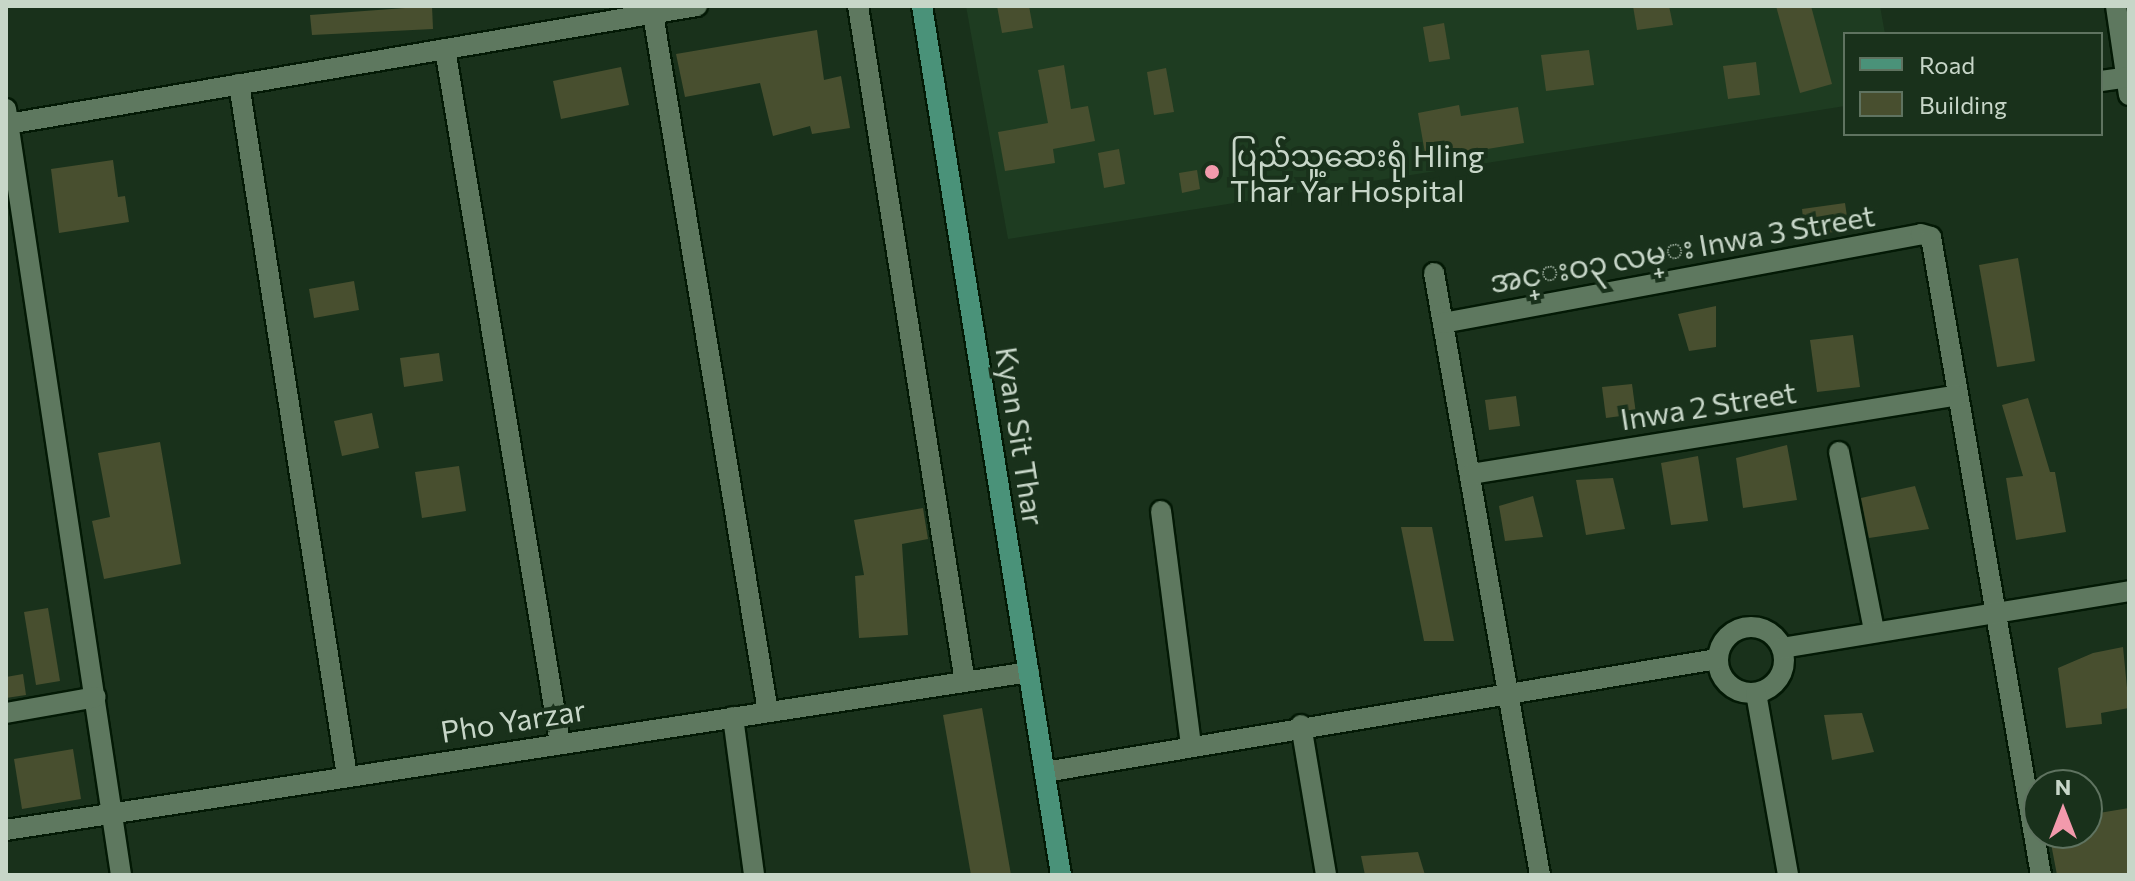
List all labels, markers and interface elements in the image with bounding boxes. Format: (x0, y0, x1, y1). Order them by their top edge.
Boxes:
legend (1843, 32, 2103, 136)
text: Road (1919, 50, 1975, 79)
text: Building (1919, 90, 2007, 119)
place label: ပြည်သူ့ဆေးရုံ Hling Thar Yar Hospital (1230, 137, 1484, 208)
marker: ပြည်သူ့ဆေးရုံ Hling Thar Yar Hospital (1201, 161, 1223, 183)
street label: အင္းဝ၃ လမ္း Inwa 3 Street (1487, 196, 1877, 300)
street label: Kyan Sit Thar (989, 344, 1053, 528)
street label: Inwa 2 Street (1617, 373, 1799, 437)
street label: Pho Yarzar (438, 691, 588, 749)
north arrow (2023, 769, 2103, 849)
text: N (2055, 773, 2071, 800)

